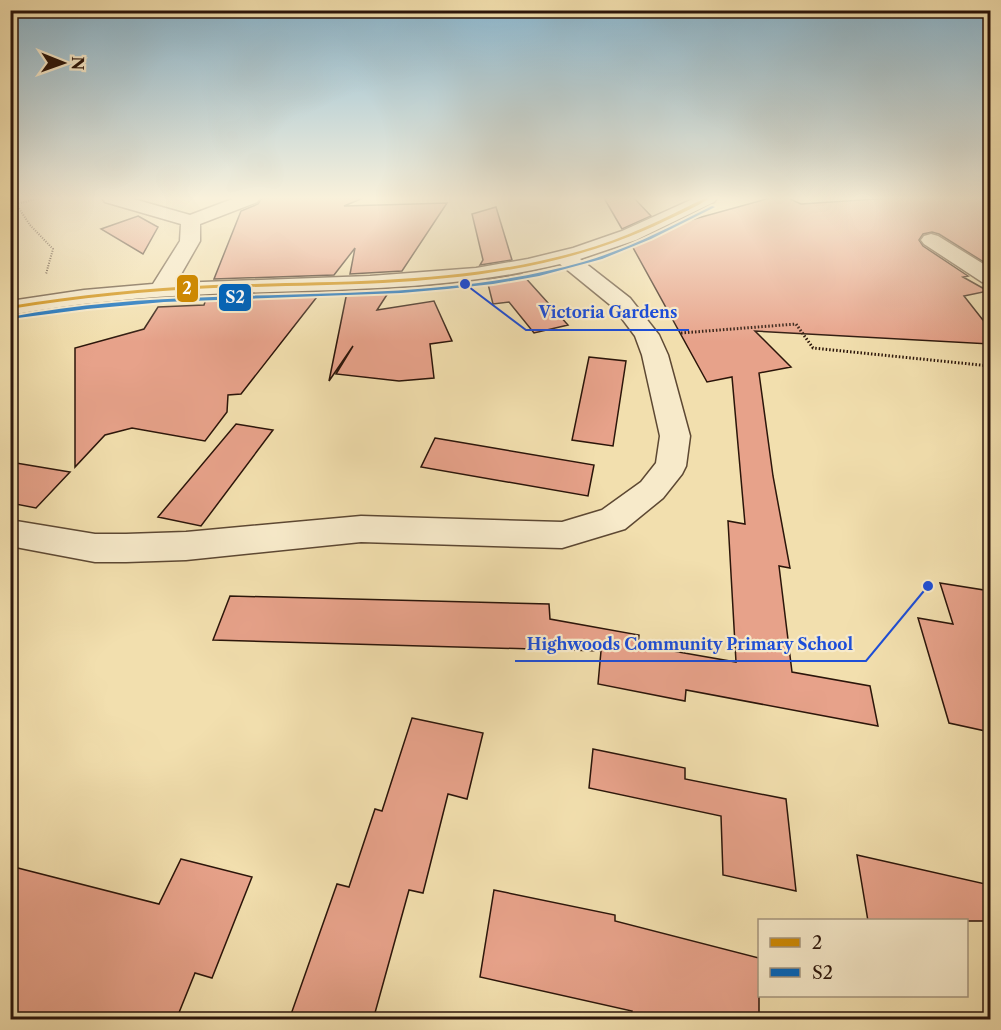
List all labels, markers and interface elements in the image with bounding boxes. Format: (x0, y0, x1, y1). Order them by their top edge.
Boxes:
north arrow (33, 33, 93, 93)
text: N (68, 56, 88, 70)
line badge: 2 (176, 274, 199, 303)
text: 2 (182, 278, 192, 298)
line badge: S2 (218, 283, 252, 312)
text: S2 (225, 287, 245, 307)
callout: Victoria Gardens (526, 296, 689, 330)
text: Victoria Gardens (537, 302, 678, 322)
callout: Highwoods Community Primary School (515, 627, 866, 661)
text: Highwoods Community Primary School (527, 634, 854, 654)
legend (758, 919, 968, 997)
text: 2 (812, 932, 822, 954)
text: S2 (812, 962, 833, 984)

